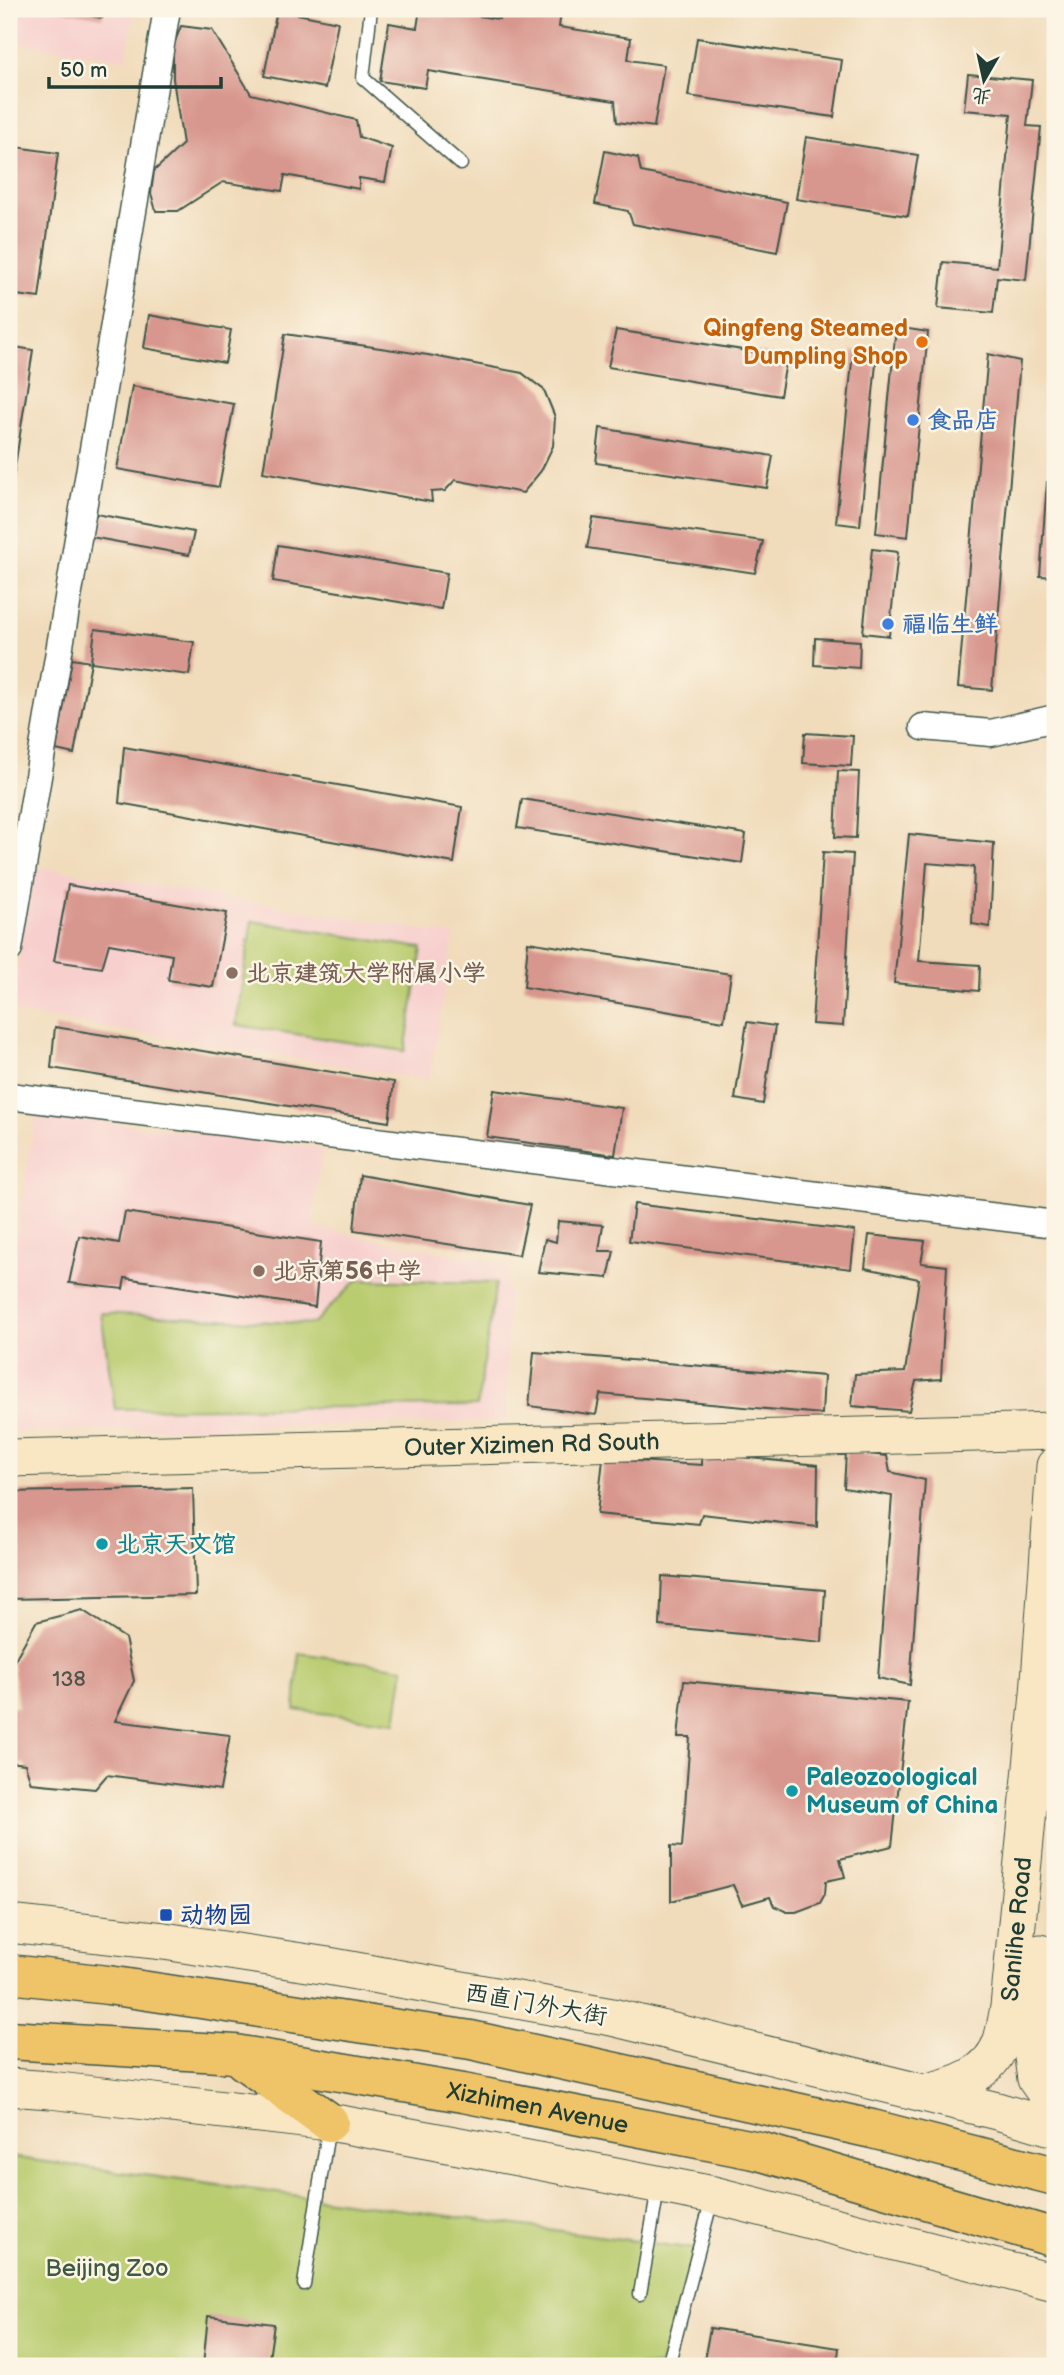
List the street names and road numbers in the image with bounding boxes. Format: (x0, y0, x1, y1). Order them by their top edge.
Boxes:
street label: Outer Xizimen Rd South (404, 1427, 660, 1463)
street label: Sanlihe Road (996, 1856, 1038, 2003)
street label: 西直门外大街 (462, 1978, 609, 2031)
street label: Xizhimen Avenue (444, 2076, 631, 2140)

